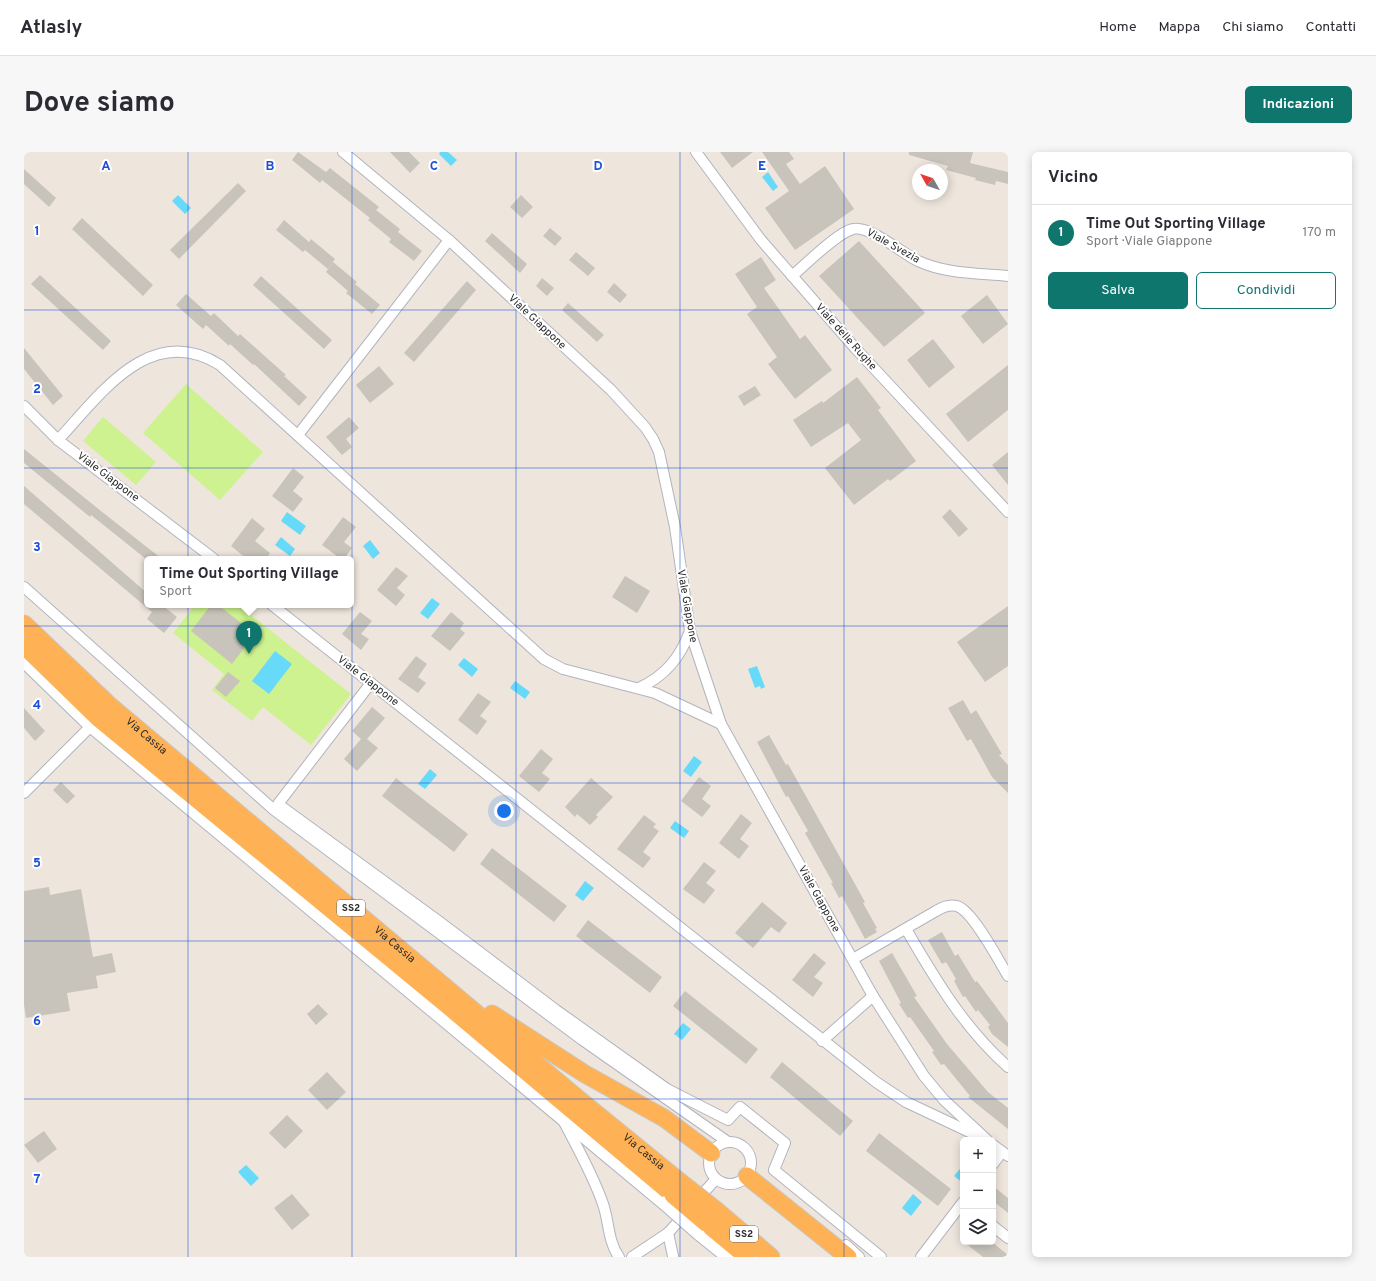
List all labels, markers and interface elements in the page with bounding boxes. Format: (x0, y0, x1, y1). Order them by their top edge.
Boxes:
text: Atlasly (20, 16, 82, 40)
text: Home (1099, 19, 1136, 36)
text: Mappa (1158, 19, 1200, 36)
text: Chi siamo (1222, 19, 1284, 36)
text: Contatti (1306, 19, 1356, 36)
text: Dove siamo (24, 86, 175, 122)
button: Indicazioni (1245, 86, 1352, 123)
text: A (101, 159, 111, 175)
text: B (266, 159, 275, 175)
text: C (430, 159, 438, 175)
text: D (593, 159, 603, 175)
text: E (758, 159, 766, 175)
north arrow (912, 164, 948, 200)
text: Vicino (1048, 167, 1098, 189)
text: Time Out Sporting Village (1086, 215, 1266, 234)
text: 1 (34, 224, 40, 240)
text: 1 (1058, 225, 1064, 241)
text: 170 m (1302, 225, 1336, 241)
street label: Viale Svezia (864, 226, 922, 267)
text: Sport · Viale Giappone (1086, 234, 1212, 250)
button: Salva (1048, 272, 1188, 309)
button: Condividi (1196, 272, 1336, 309)
street label: Viale Giappone (505, 292, 569, 353)
street label: Viale delle Rughe (812, 301, 880, 373)
text: 2 (33, 382, 41, 398)
street label: Viale Giappone (74, 449, 142, 505)
text: 3 (33, 540, 41, 556)
popup (144, 556, 354, 608)
text: Time Out Sporting Village (159, 565, 339, 584)
street label: Viale Giappone (674, 568, 700, 644)
text: Sport (159, 584, 192, 600)
pin: 1 (236, 621, 262, 654)
street label: Viale Giappone (334, 653, 402, 709)
text: 4 (33, 698, 41, 714)
street label: Via Cassia (122, 715, 170, 758)
your location (494, 801, 514, 821)
text: 5 (33, 856, 41, 872)
street label: Viale Giappone (795, 863, 843, 935)
road number: SS2 (337, 900, 365, 916)
street label: Via Cassia (371, 923, 418, 966)
text: 6 (33, 1014, 41, 1030)
street label: Via Cassia (619, 1131, 667, 1173)
map controls (960, 1137, 996, 1245)
button: + (960, 1137, 996, 1173)
text: 7 (34, 1172, 41, 1188)
button: − (960, 1173, 996, 1209)
button: layers (960, 1209, 996, 1245)
road number: SS2 (730, 1226, 758, 1242)

